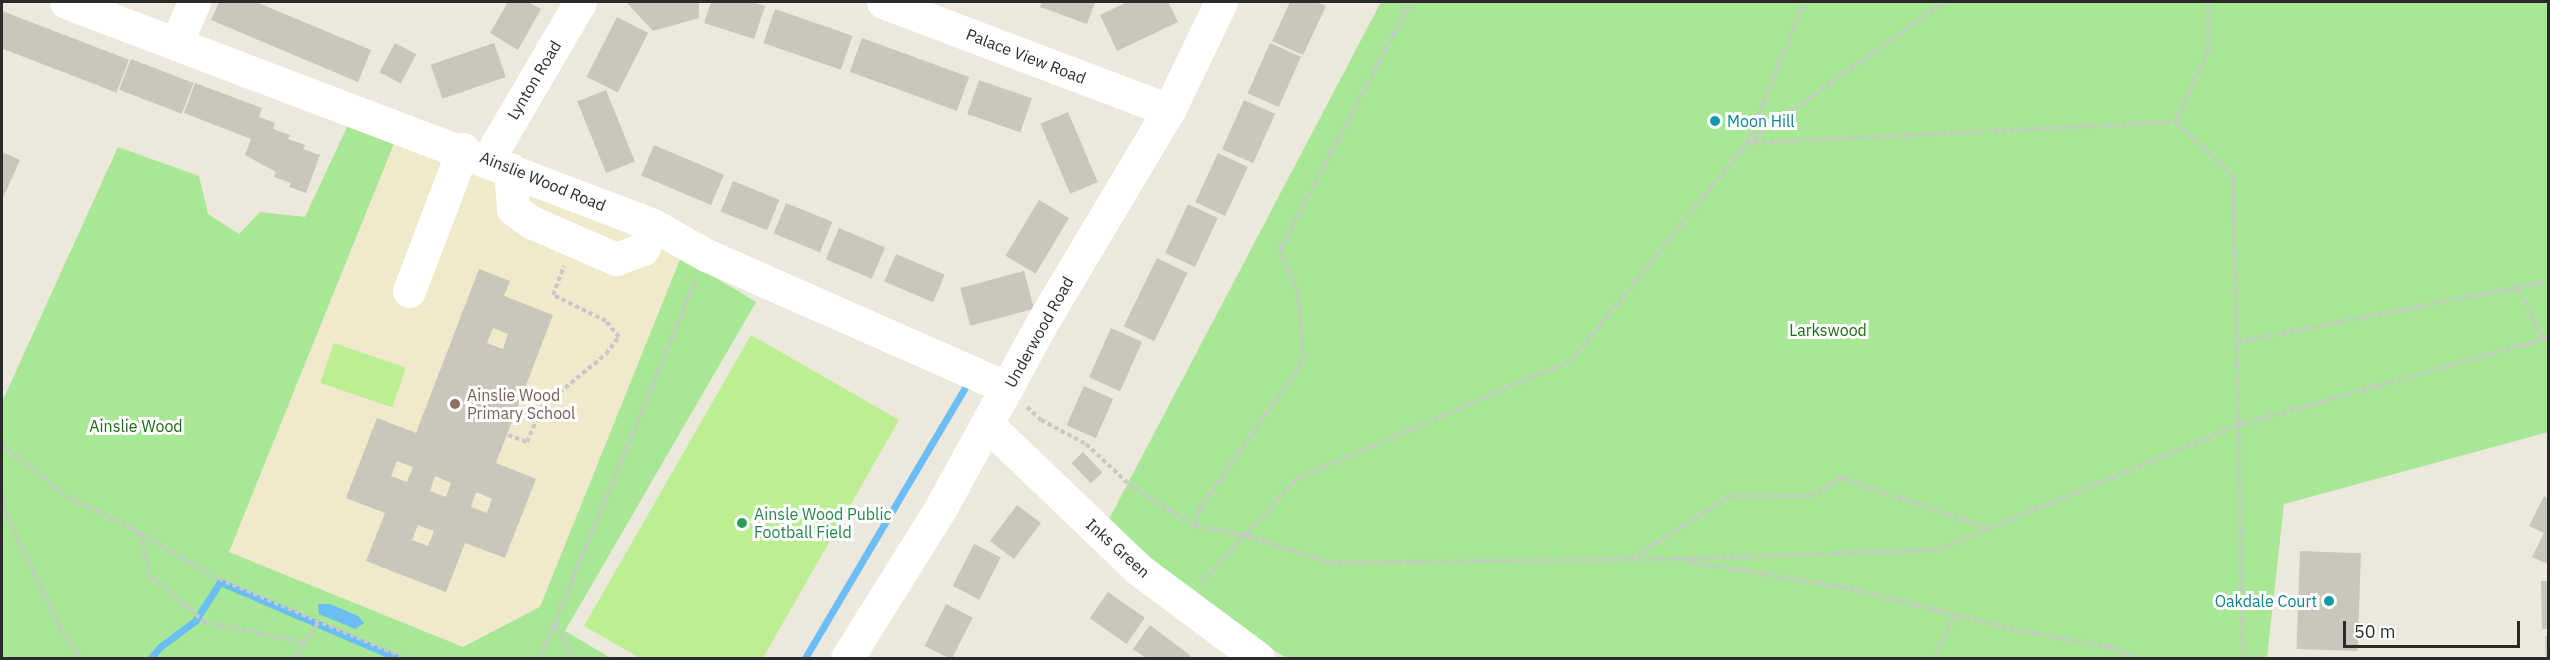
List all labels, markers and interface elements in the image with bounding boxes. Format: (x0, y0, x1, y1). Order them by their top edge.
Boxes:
street label: Palace View Road (963, 24, 1089, 88)
street label: Lynton Road (503, 37, 565, 123)
place label: Moon Hill (1727, 111, 1795, 131)
marker: Moon Hill (1708, 114, 1722, 128)
street label: Ainslie Wood Road (477, 147, 609, 215)
street label: Underwood Road (1001, 273, 1077, 391)
park label: Larkswood (1789, 320, 1867, 340)
place label: Ainslie Wood Primary School (467, 385, 575, 423)
marker: Ainslie Wood Primary School (448, 397, 462, 411)
park label: Ainslie Wood (89, 416, 183, 436)
place label: Ainsle Wood Public Football Field (754, 504, 892, 542)
street label: Inks Green (1082, 514, 1154, 582)
marker: Ainsle Wood Public Football Field (735, 516, 749, 530)
place label: Oakdale Court (2215, 591, 2317, 611)
marker: Oakdale Court (2322, 594, 2336, 608)
scale bar (2346, 609, 2523, 647)
text: 50 m (2354, 620, 2396, 643)

